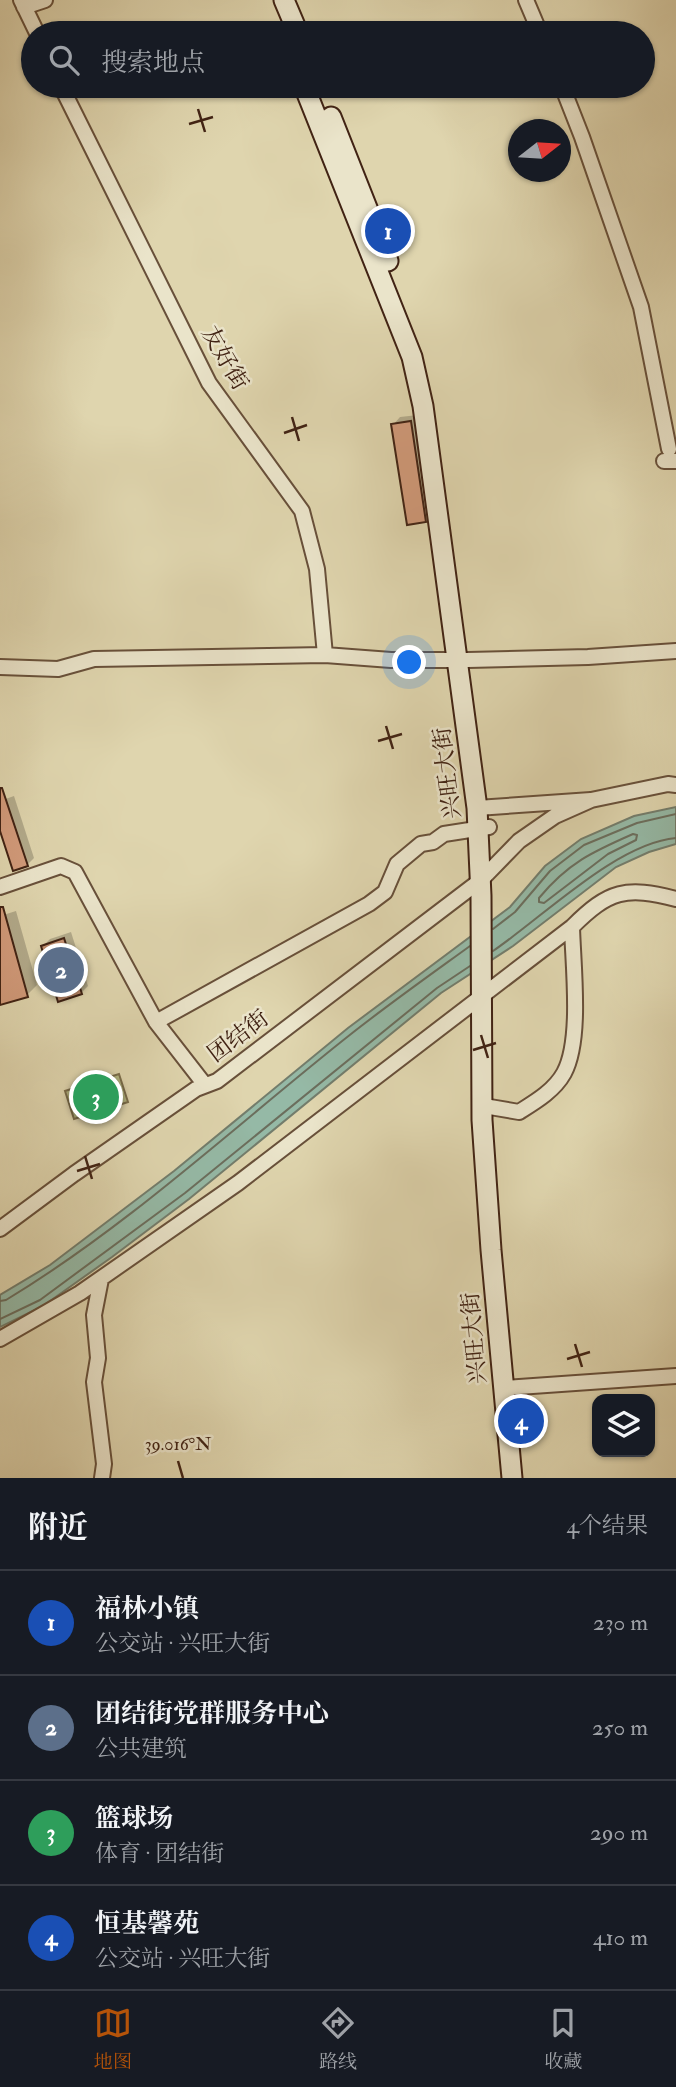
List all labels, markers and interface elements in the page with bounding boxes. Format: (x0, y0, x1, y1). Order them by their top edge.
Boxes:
search box (21, 21, 655, 98)
icon: search (45, 41, 83, 79)
text: 搜索地点 (101, 47, 205, 79)
north arrow (508, 119, 571, 182)
pin: 1 (365, 205, 411, 257)
street label: 友好街 (195, 321, 255, 395)
your location (392, 645, 426, 679)
street label: 兴旺大街 (427, 726, 467, 820)
pin: 2 (38, 944, 84, 996)
street label: 团结街 (202, 1004, 274, 1068)
pin: 3 (73, 1071, 119, 1123)
street label: 兴旺大街 (456, 1291, 492, 1385)
map controls (592, 1394, 655, 1457)
button: layers (592, 1394, 655, 1457)
pin: 4 (498, 1395, 544, 1447)
text: 39.016°N (145, 1433, 211, 1456)
text: 附近 (28, 1509, 88, 1546)
text: 4个结果 (567, 1511, 648, 1540)
text: 福林小镇 (95, 1593, 199, 1625)
text: 1 (47, 1608, 55, 1637)
text: 230 m (593, 1608, 648, 1637)
text: 公交站 · 兴旺大街 (95, 1629, 270, 1658)
text: 团结街党群服务中心 (95, 1698, 329, 1730)
text: 2 (45, 1713, 57, 1742)
text: 250 m (592, 1713, 648, 1742)
text: 公共建筑 (95, 1734, 187, 1763)
text: 篮球场 (95, 1803, 173, 1835)
text: 3 (47, 1818, 55, 1847)
text: 290 m (590, 1818, 648, 1847)
text: 体育 · 团结街 (95, 1839, 224, 1868)
text: 恒基馨苑 (95, 1908, 199, 1940)
text: 4 (45, 1923, 57, 1952)
text: 410 m (593, 1923, 648, 1952)
text: 公交站 · 兴旺大街 (95, 1944, 270, 1973)
tab: 地图 (94, 2004, 132, 2074)
tab: 路线 (319, 2004, 357, 2074)
tab: 收藏 (544, 2004, 582, 2074)

